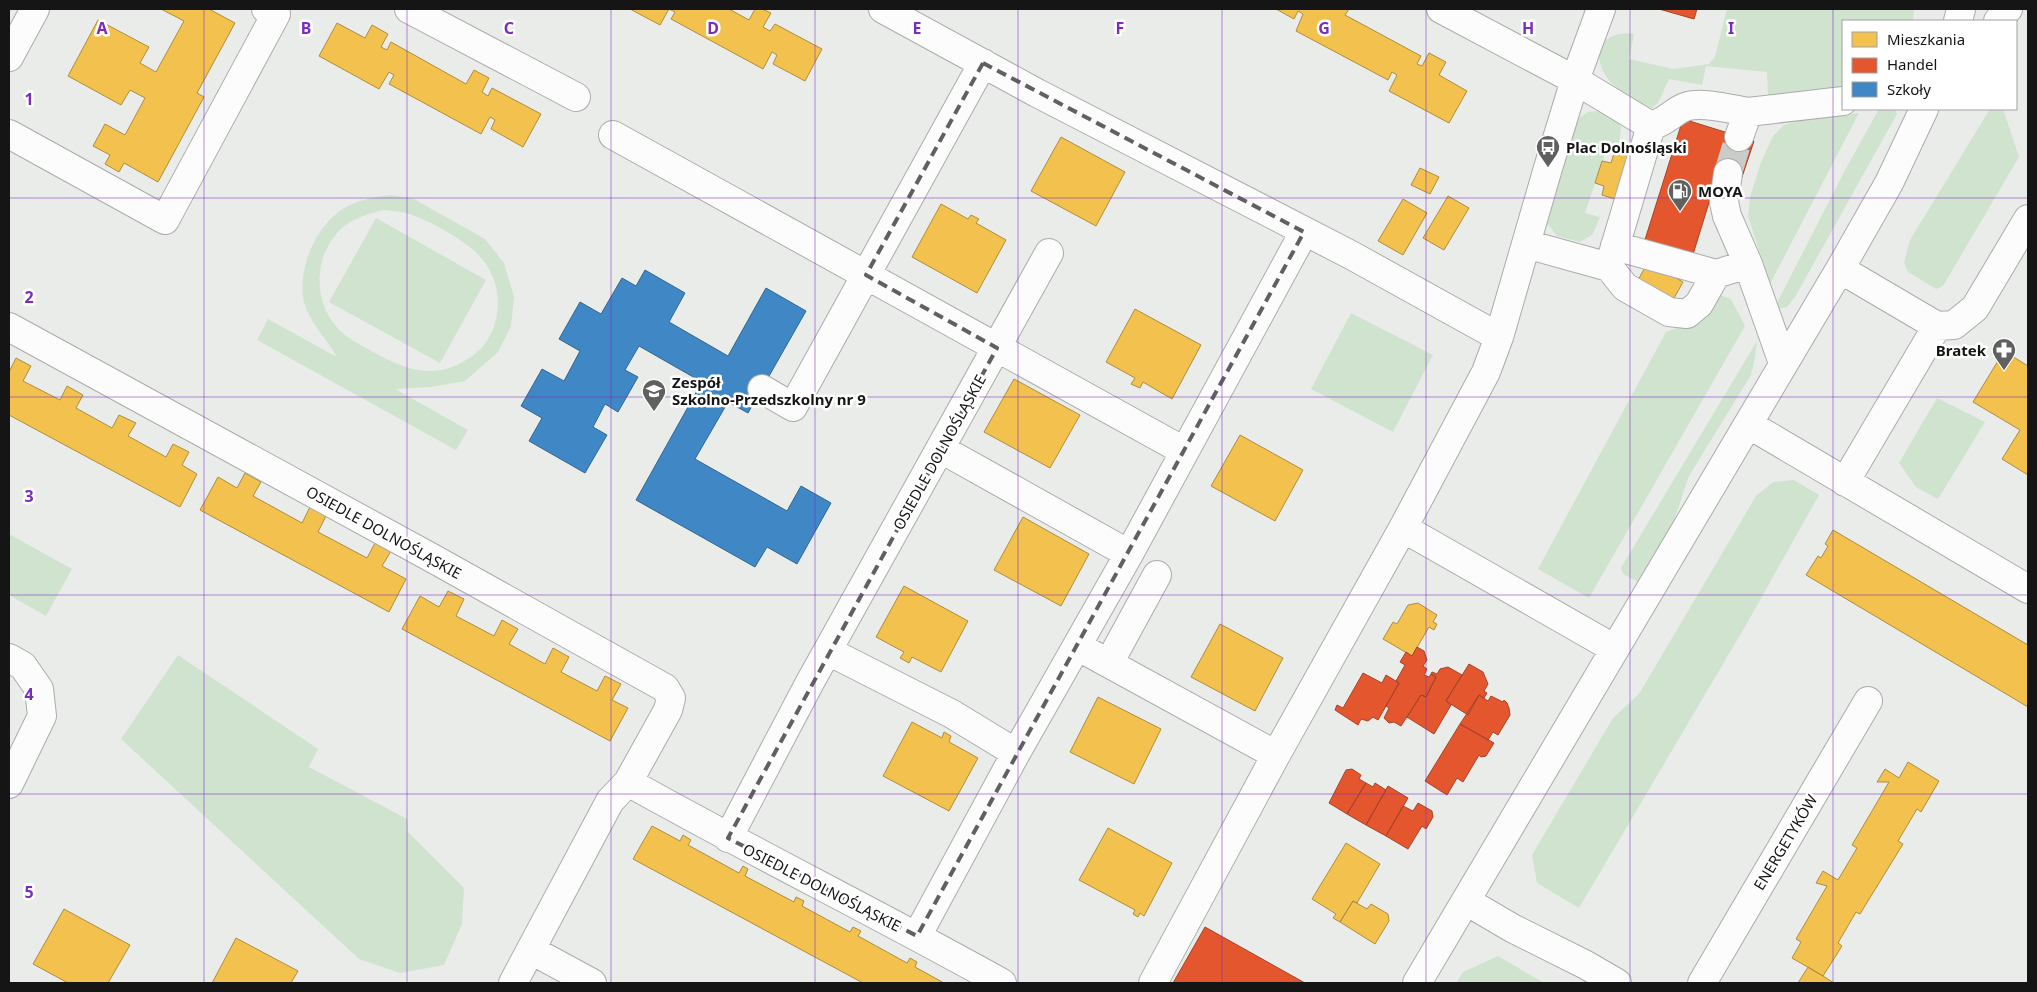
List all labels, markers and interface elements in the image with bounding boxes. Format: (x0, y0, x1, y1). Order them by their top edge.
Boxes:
text: A (96, 17, 108, 39)
text: B (301, 17, 311, 39)
text: C (504, 17, 514, 39)
text: D (707, 17, 719, 39)
text: E (913, 17, 922, 39)
text: F (1116, 17, 1124, 39)
text: G (1318, 17, 1330, 39)
text: H (1522, 17, 1534, 39)
text: I (1728, 17, 1734, 39)
legend (1842, 20, 2017, 110)
text: Mieszkania (1887, 29, 1965, 49)
text: Handel (1887, 54, 1937, 74)
text: Szkoły (1887, 79, 1931, 99)
text: 1 (24, 88, 34, 110)
bus stop icon: Plac Dolnośląski (1535, 134, 1561, 168)
place label: Plac Dolnośląski (1566, 137, 1687, 157)
fuel station icon: MOYA (1667, 178, 1693, 212)
place label: MOYA (1698, 181, 1743, 201)
text: 2 (24, 286, 34, 308)
pharmacy icon: Bratek (1991, 337, 2017, 371)
place label: Bratek (1936, 340, 1987, 360)
street label: OSIEDLE DOLNOŚLĄSKIE (888, 371, 990, 533)
place label: Zespół Szkolno-Przedszkolny nr 9 (672, 372, 866, 409)
school or university icon: Zespół Szkolno-Przedszkolny nr 9 (641, 378, 667, 412)
street label: OSIEDLE DOLNOŚLĄSKIE (303, 481, 465, 583)
text: 3 (24, 485, 34, 507)
text: 4 (24, 683, 34, 705)
street label: ENERGETYKÓW (1749, 791, 1821, 893)
street label: OSIEDLE DOLNOŚLĄSKIE (740, 838, 904, 936)
text: 5 (24, 881, 34, 903)

